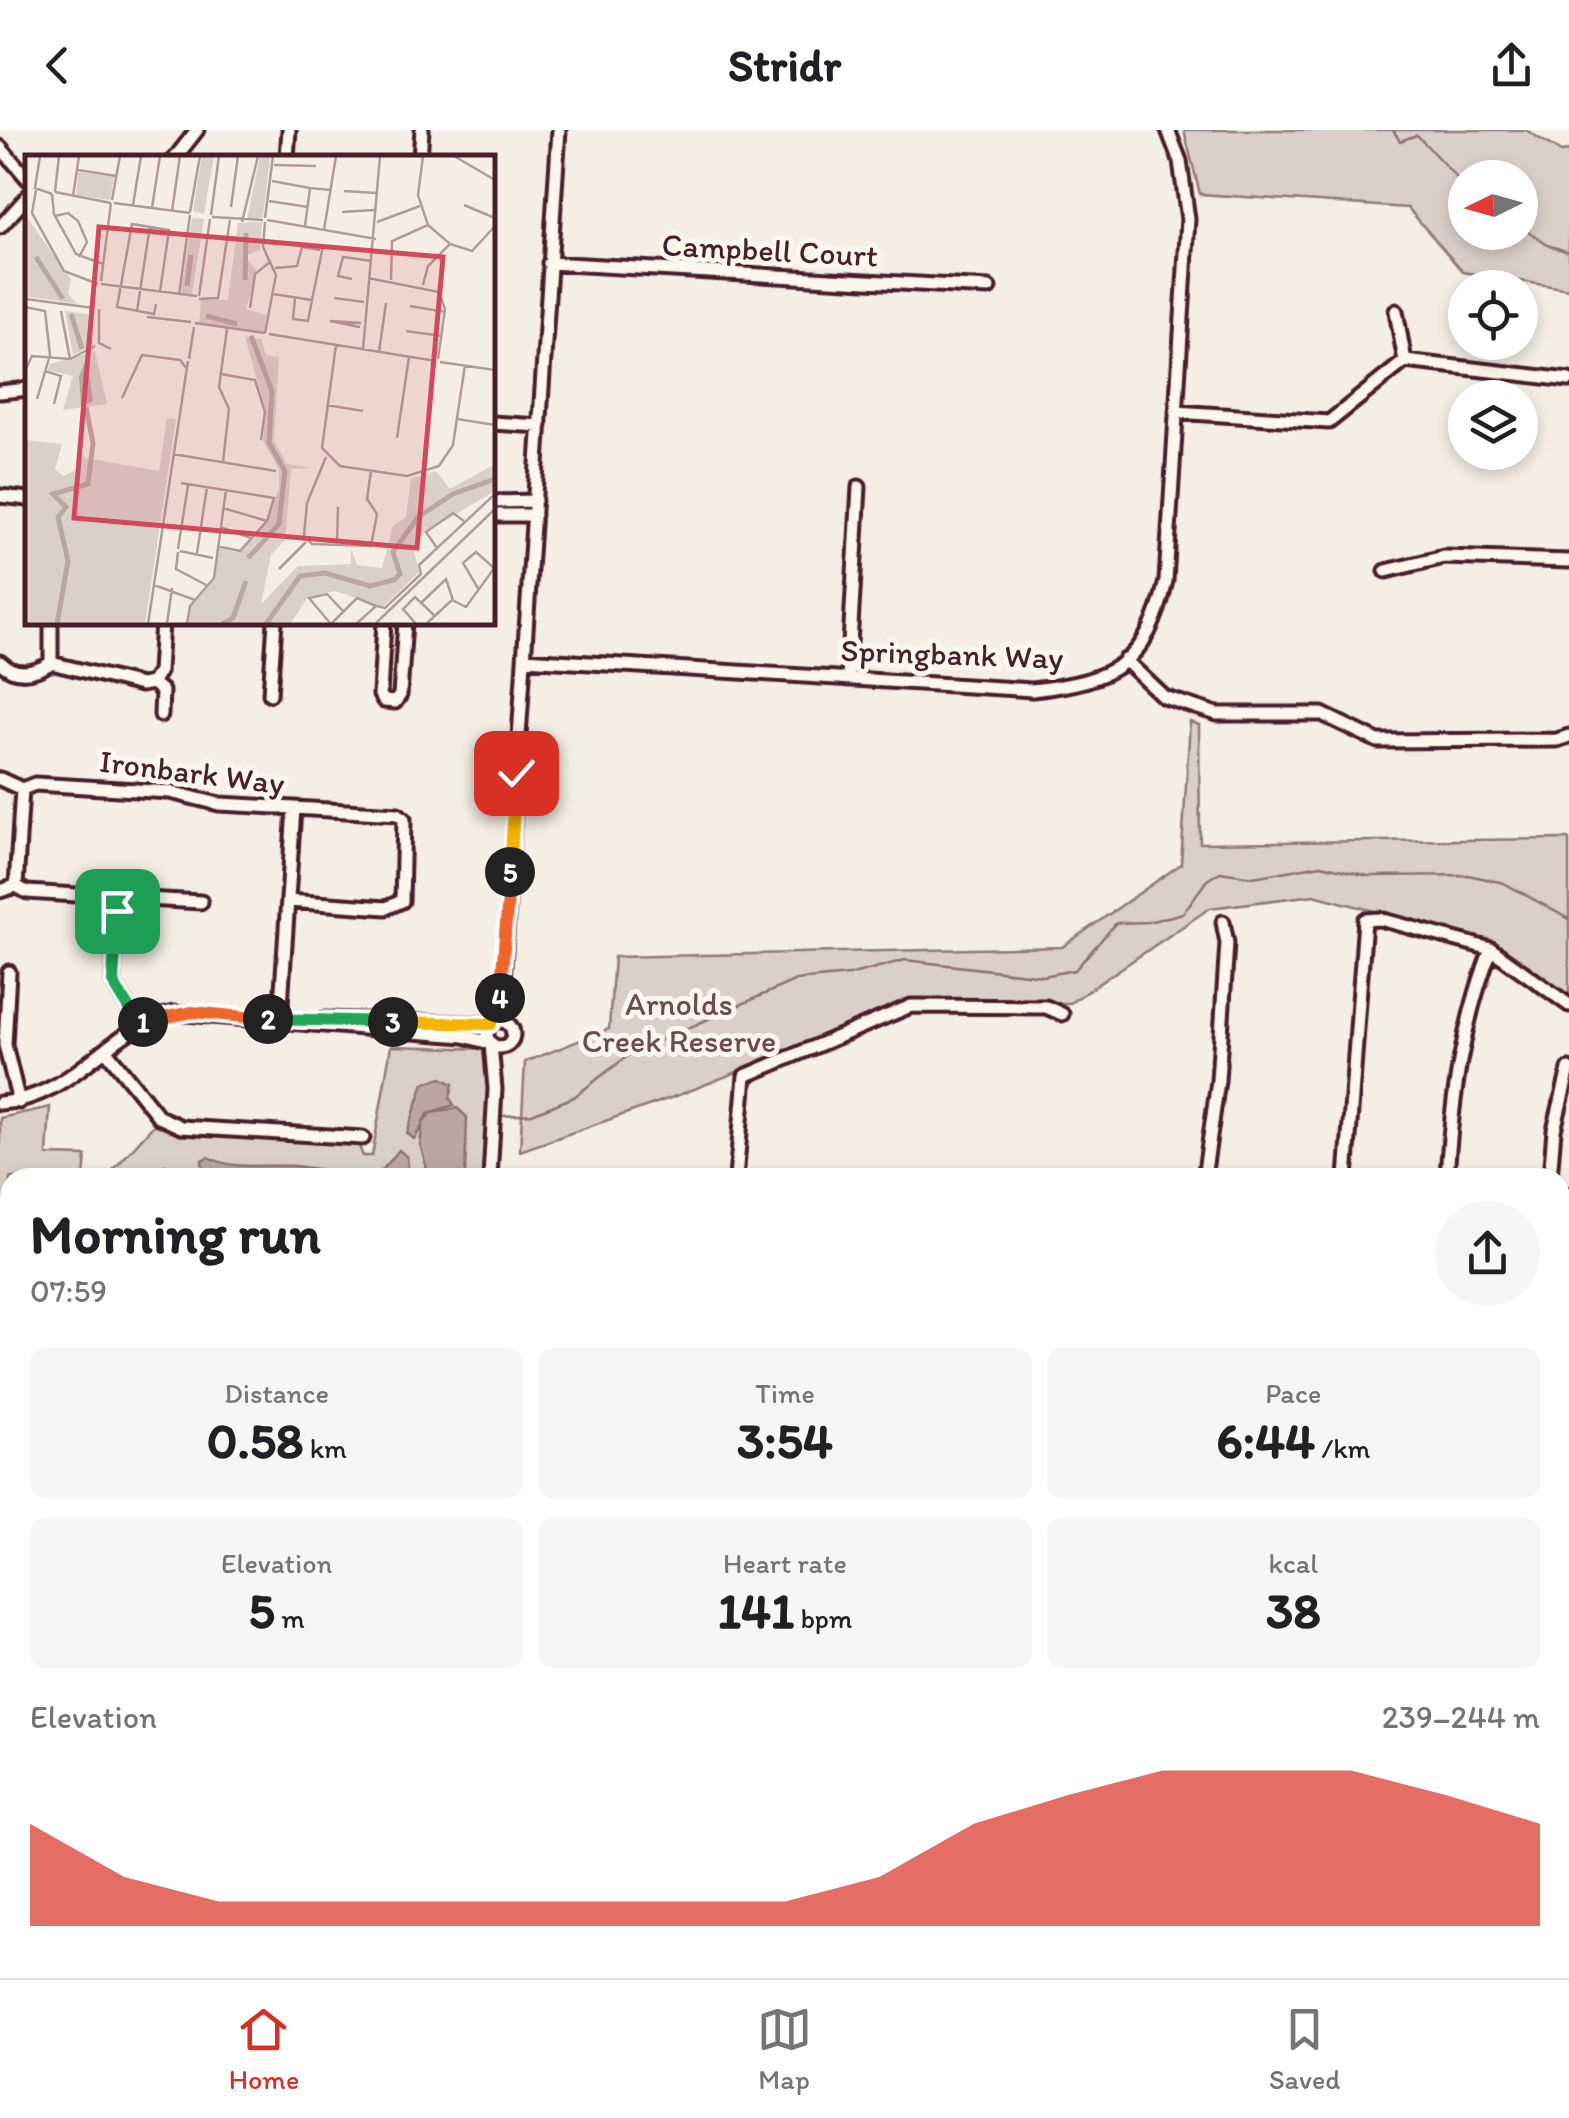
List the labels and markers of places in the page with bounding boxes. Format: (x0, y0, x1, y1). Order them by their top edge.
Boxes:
pin (474, 731, 559, 816)
pin: 5 (485, 847, 535, 897)
pin (75, 869, 160, 954)
pin: 4 (475, 973, 525, 1023)
pin: 2 (243, 994, 293, 1044)
pin: 1 (118, 997, 168, 1047)
pin: 3 (368, 997, 418, 1047)

